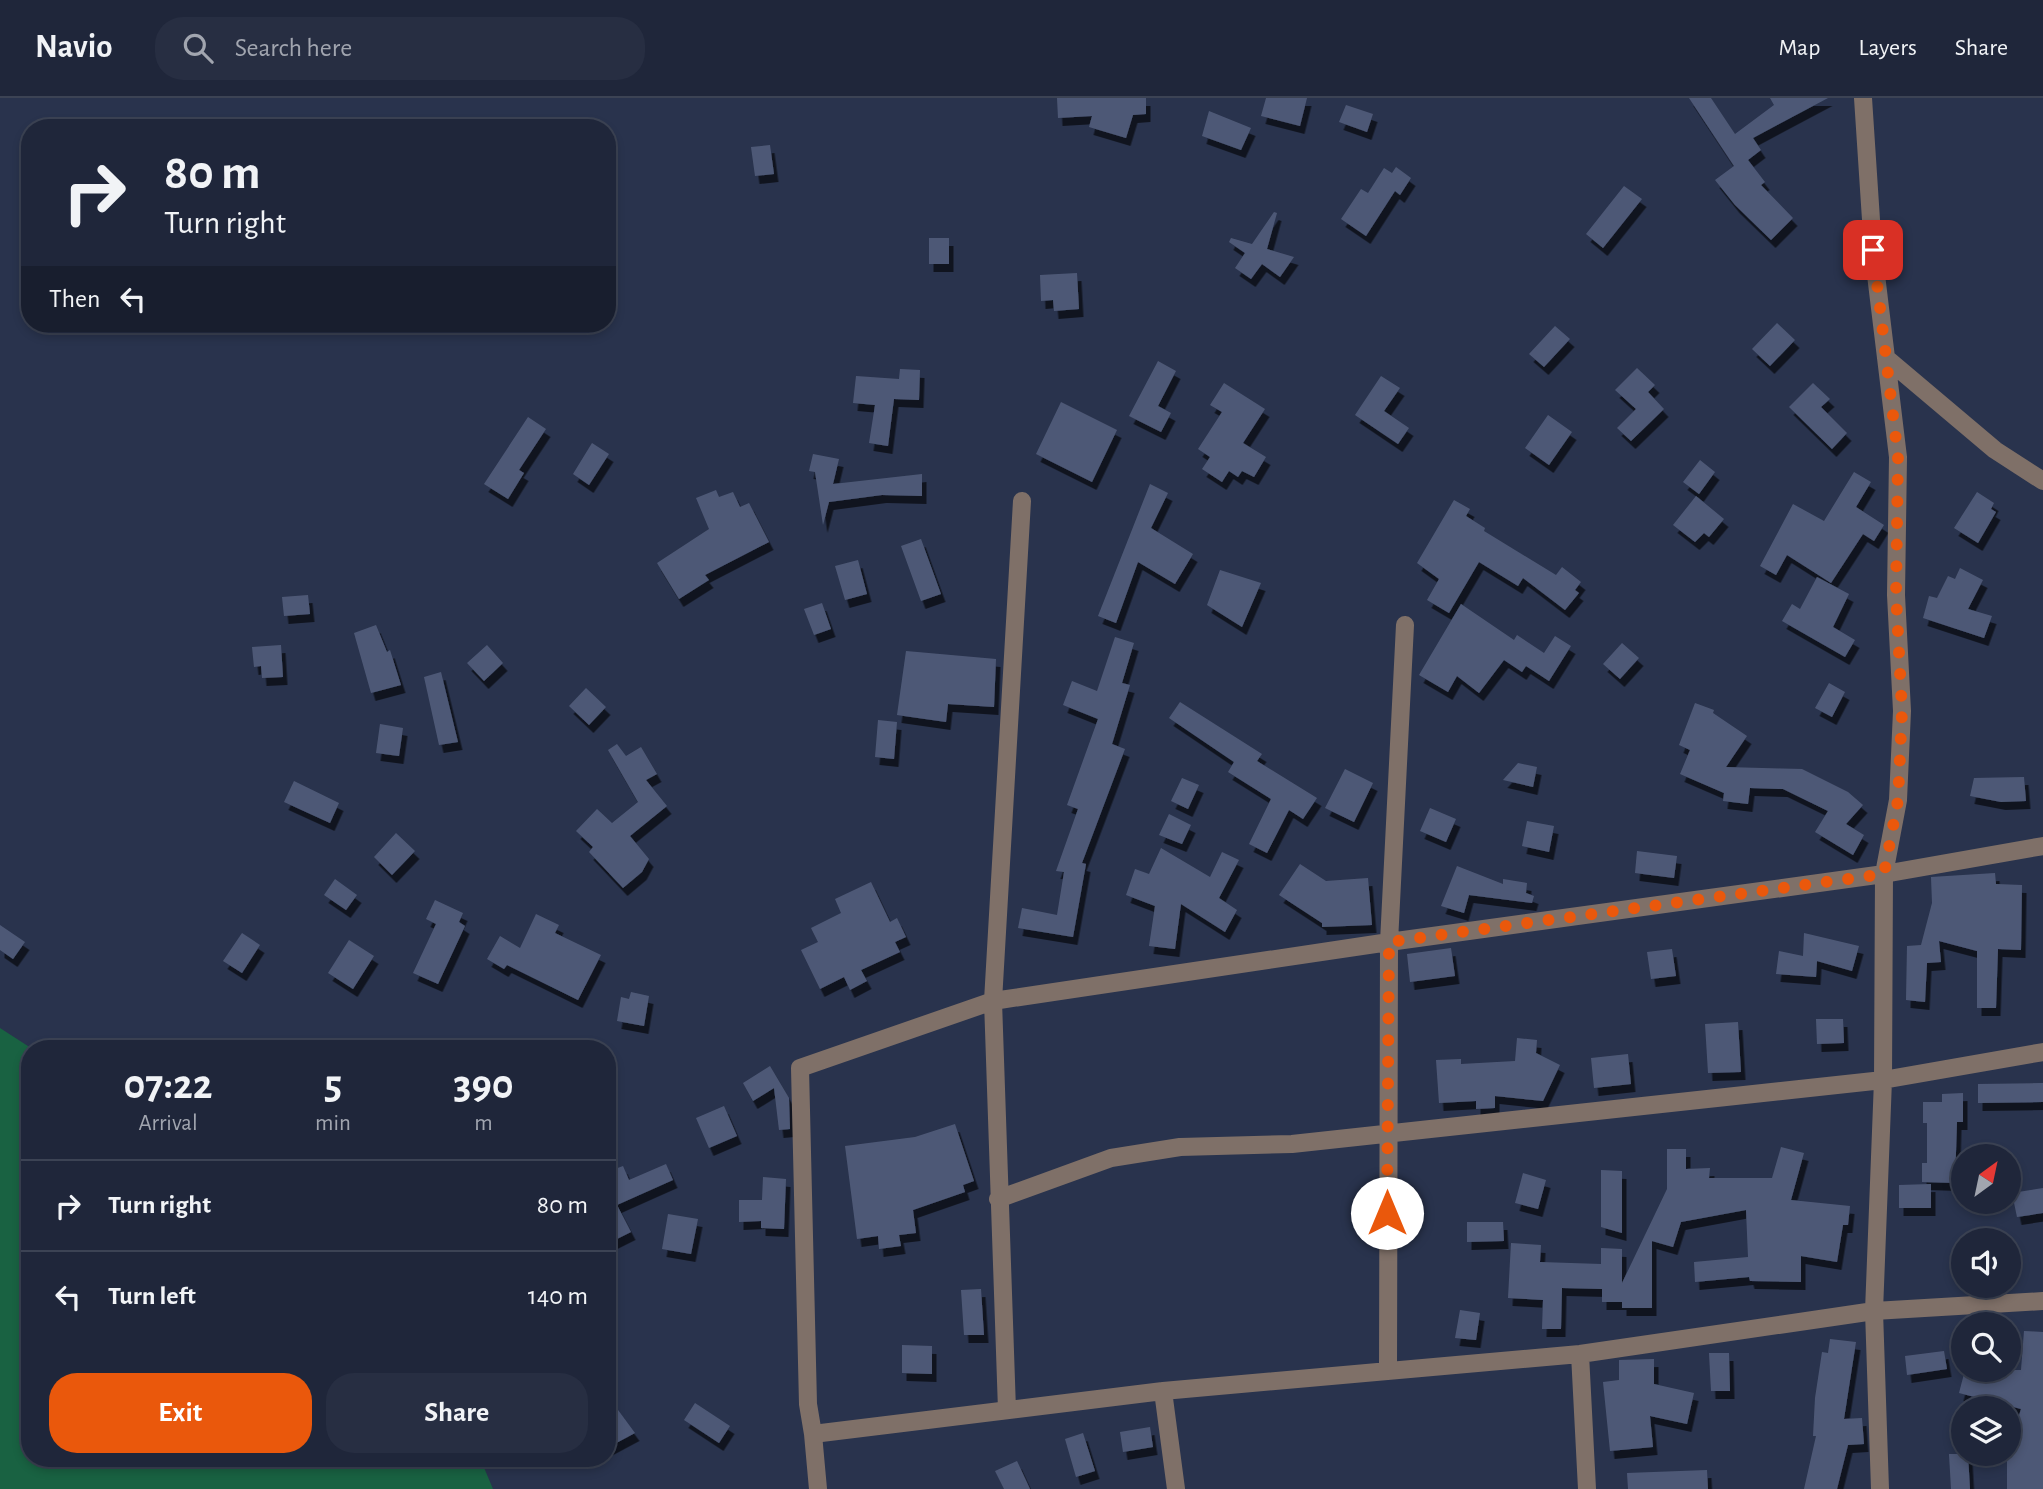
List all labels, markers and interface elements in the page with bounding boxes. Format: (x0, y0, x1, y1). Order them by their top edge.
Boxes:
search box (155, 17, 645, 80)
icon: search (179, 29, 217, 67)
text: Navio (35, 31, 113, 64)
text: Search here (235, 35, 352, 61)
text: Map (1778, 36, 1820, 60)
text: Layers (1858, 36, 1917, 60)
text: Share (1955, 36, 2008, 60)
icon: right (49, 147, 140, 238)
text: 80 m (164, 149, 261, 198)
text: Turn right (164, 207, 286, 239)
pin (1843, 220, 1903, 280)
icon: arrive (1854, 231, 1892, 269)
icon: left (114, 280, 152, 318)
text: Then (49, 286, 100, 312)
text: 07:22 (123, 1064, 213, 1106)
text: 5 (324, 1064, 342, 1106)
text: 390 (453, 1064, 514, 1106)
text: Arrival (138, 1112, 198, 1135)
text: min (315, 1112, 351, 1135)
text: m (474, 1112, 493, 1135)
north arrow (1951, 1144, 2021, 1214)
map controls (1951, 1144, 2021, 1466)
position arrow (1350, 1176, 1424, 1250)
icon: right (49, 1187, 87, 1225)
text: Turn right (108, 1192, 211, 1218)
text: 80 m (537, 1192, 588, 1218)
button: sound (1951, 1228, 2021, 1298)
icon: left (49, 1278, 87, 1316)
text: Turn left (108, 1283, 196, 1309)
text: 140 m (528, 1283, 588, 1309)
button: search (1951, 1312, 2021, 1382)
button: Exit (49, 1373, 312, 1453)
button: Share (326, 1373, 588, 1453)
button: layers (1951, 1396, 2021, 1466)

